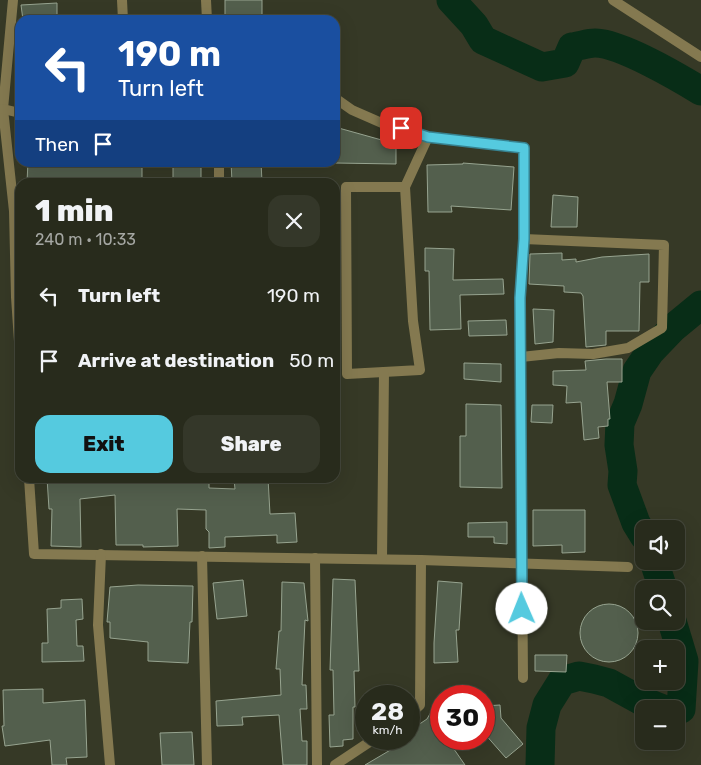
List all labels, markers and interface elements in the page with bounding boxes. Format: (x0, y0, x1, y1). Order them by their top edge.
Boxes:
text: 190 m (118, 33, 221, 75)
icon: left (35, 35, 100, 100)
text: Turn left (118, 75, 204, 102)
pin (380, 107, 422, 149)
icon: arrive (387, 114, 415, 142)
icon: arrive (89, 130, 117, 158)
text: Then (35, 133, 79, 156)
text: 1 min (35, 193, 113, 229)
button: close (268, 195, 320, 247)
text: 240 m · 10:33 (35, 230, 136, 249)
icon: left (35, 282, 63, 310)
text: Turn left (78, 284, 160, 307)
text: 190 m (267, 284, 320, 307)
icon: arrive (35, 347, 63, 375)
text: Arrive at destination (78, 349, 274, 372)
text: 50 m (289, 349, 334, 372)
button: Exit (35, 415, 173, 473)
button: Share (183, 415, 320, 473)
map controls (635, 520, 685, 750)
button: sound (635, 520, 685, 570)
button: search (635, 580, 685, 630)
position arrow (495, 582, 547, 634)
button: + (635, 640, 685, 690)
speed limit sign: 30 (430, 685, 495, 750)
text: 28 (371, 697, 404, 726)
button: − (635, 700, 685, 750)
text: km/h (373, 723, 402, 737)

